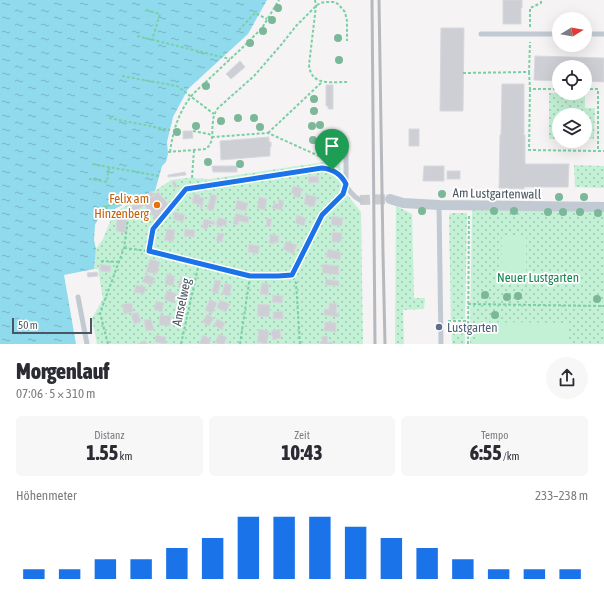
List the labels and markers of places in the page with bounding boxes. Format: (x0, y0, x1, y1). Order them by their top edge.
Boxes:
pin (315, 129, 349, 170)
place label: Felix am Hinzenberg (94, 191, 149, 221)
marker: Felix am Hinzenberg (152, 200, 162, 210)
place label: Lustgarten (447, 320, 498, 335)
marker: Lustgarten (434, 322, 444, 332)

